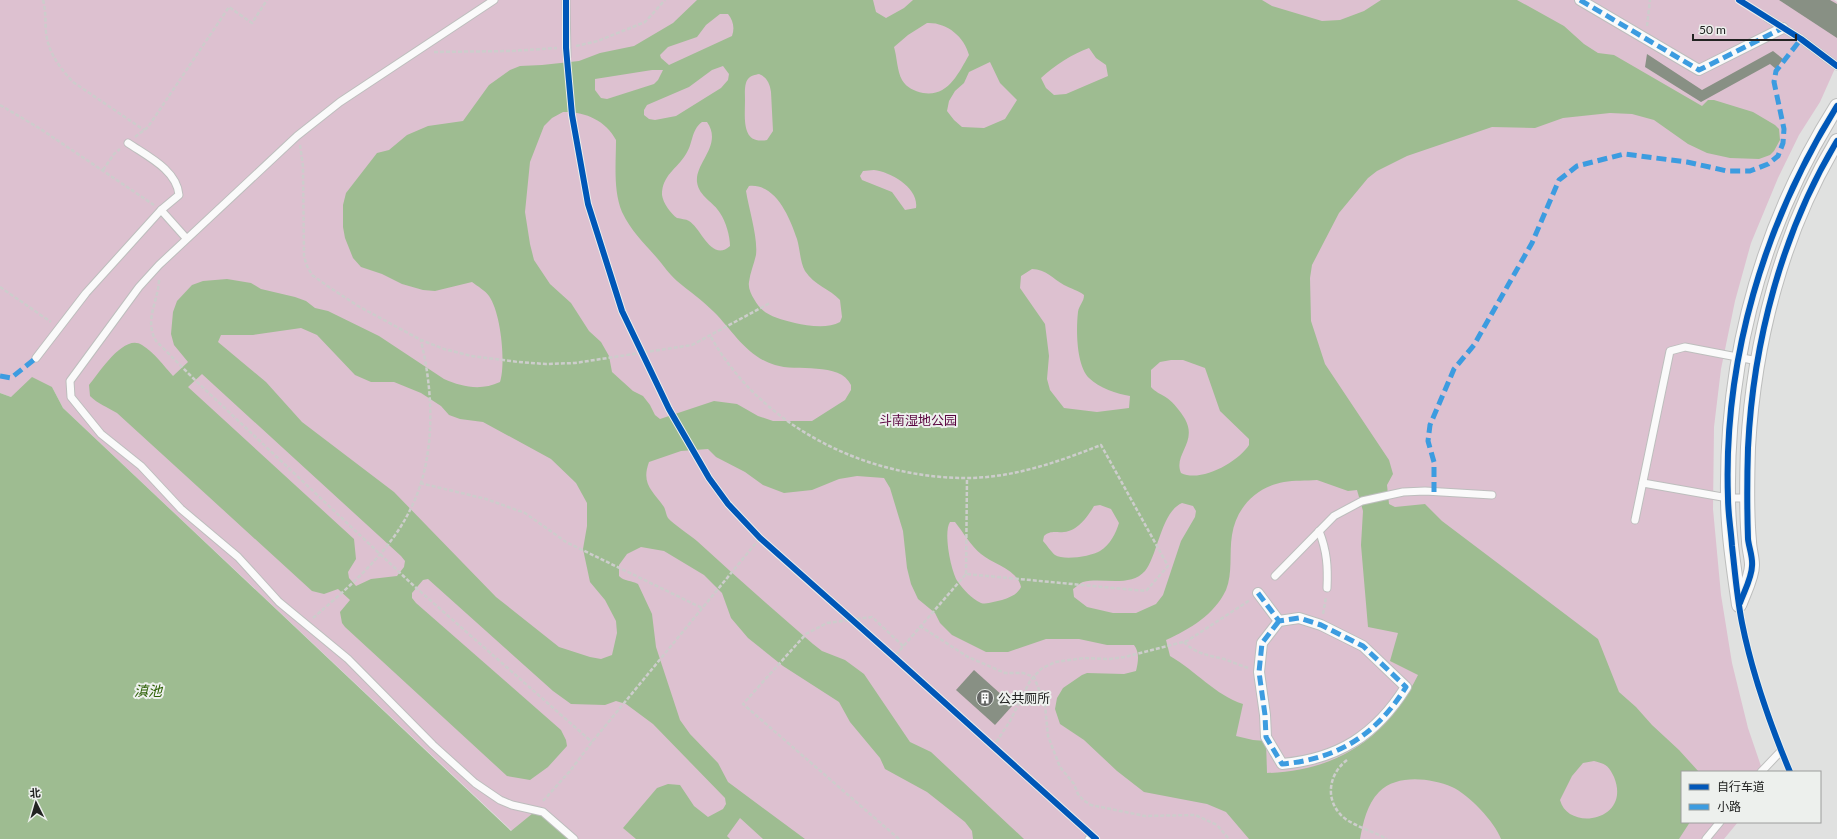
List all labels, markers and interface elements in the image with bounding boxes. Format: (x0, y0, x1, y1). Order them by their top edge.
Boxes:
scale bar (1693, 16, 1796, 42)
text: 50 m (1699, 22, 1726, 37)
park label: 斗南湿地公园 (879, 412, 957, 428)
water label: 滇池 (134, 682, 164, 699)
building icon: 公共厕所 (975, 688, 995, 708)
place label: 公共厕所 (998, 690, 1050, 706)
legend (1681, 771, 1821, 823)
text: 自行车道 (1717, 779, 1765, 794)
north arrow (16, 783, 56, 823)
text: 北 (29, 786, 41, 799)
text: 小路 (1717, 799, 1741, 814)

